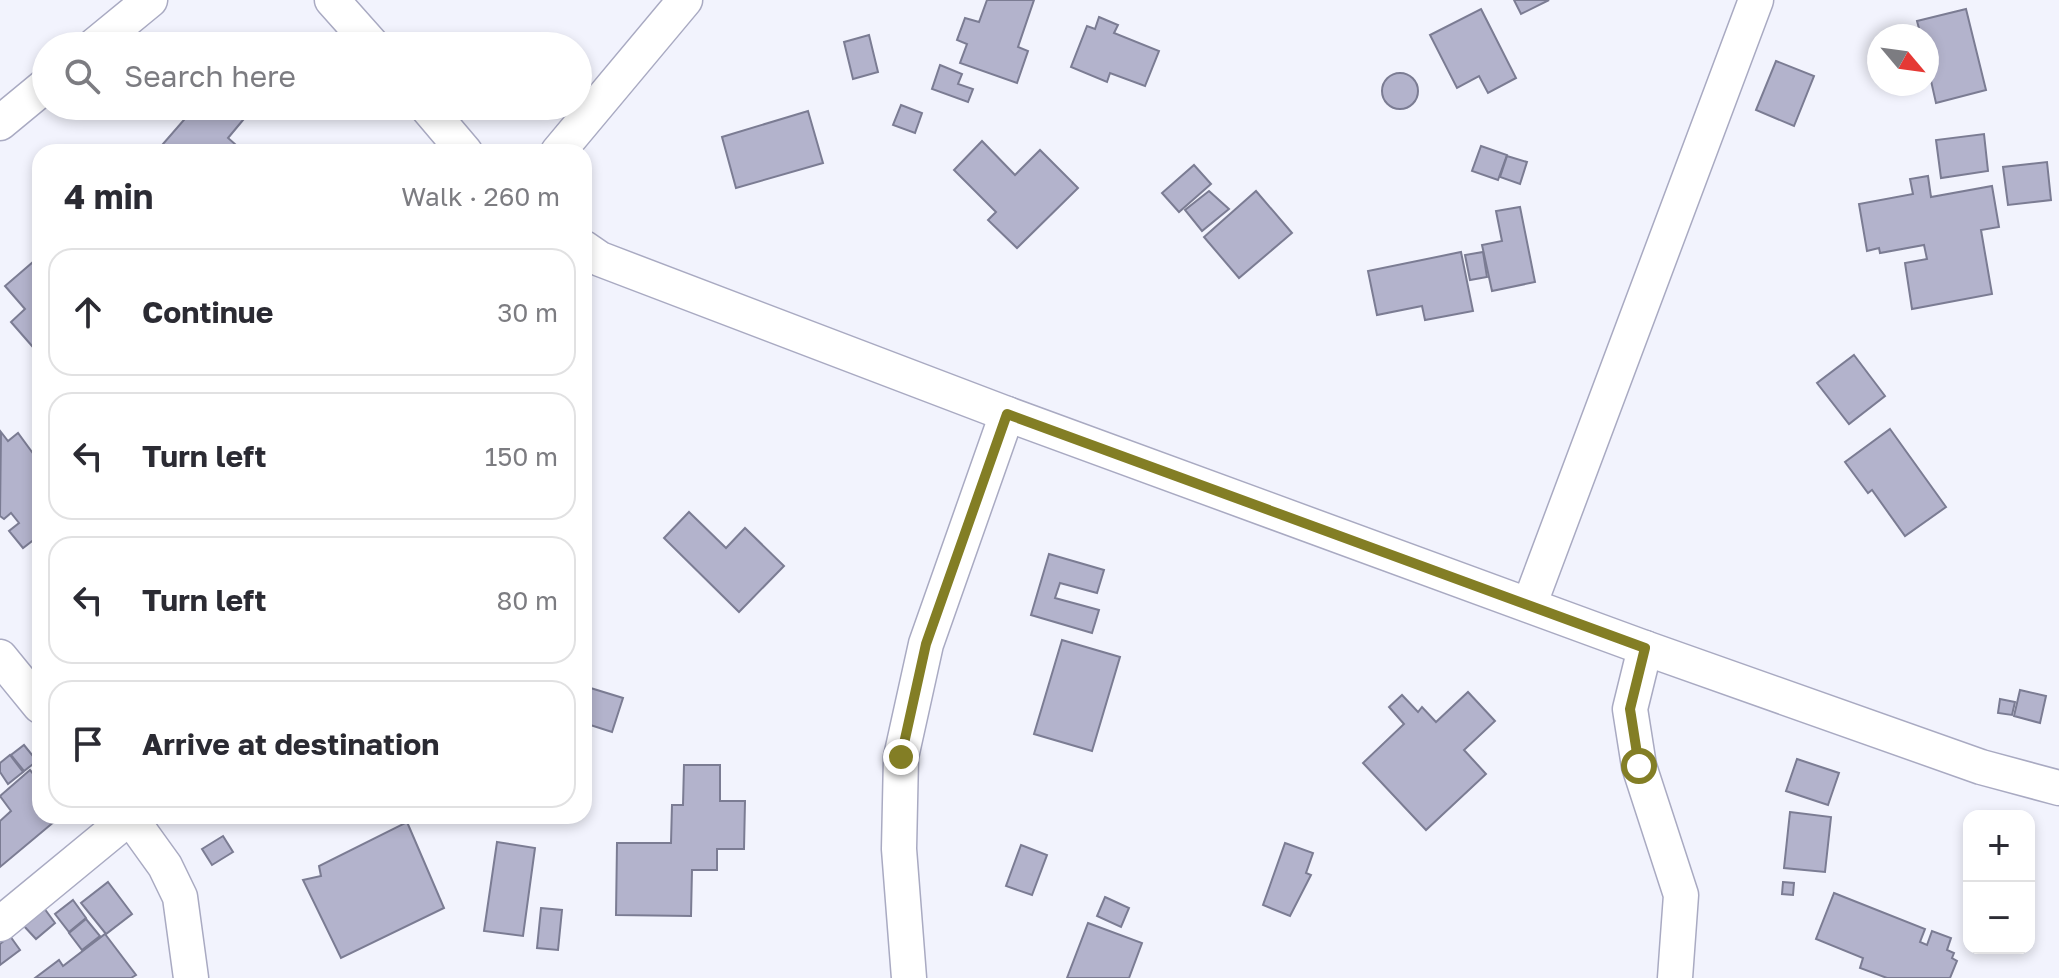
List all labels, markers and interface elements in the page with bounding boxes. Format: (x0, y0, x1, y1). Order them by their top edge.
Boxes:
north arrow (1867, 24, 1939, 96)
search box (32, 32, 592, 120)
icon: search (60, 54, 104, 98)
text: Search here (124, 58, 296, 94)
text: 4 min (64, 176, 153, 216)
text: Walk · 260 m (401, 181, 560, 212)
icon: ahead (66, 290, 110, 334)
text: Continue (142, 294, 273, 330)
text: 30 m (497, 297, 558, 328)
icon: left (66, 434, 110, 478)
text: Turn left (142, 438, 267, 474)
text: 150 m (485, 441, 558, 472)
icon: left (66, 578, 110, 622)
text: Turn left (142, 582, 267, 618)
text: 80 m (497, 585, 558, 616)
icon: arrive (66, 722, 110, 766)
text: Arrive at destination (142, 726, 439, 762)
route end (883, 739, 919, 775)
route start (1621, 748, 1657, 784)
map controls (1963, 810, 2035, 954)
button: + (1963, 810, 2035, 882)
button: − (1963, 882, 2035, 954)

